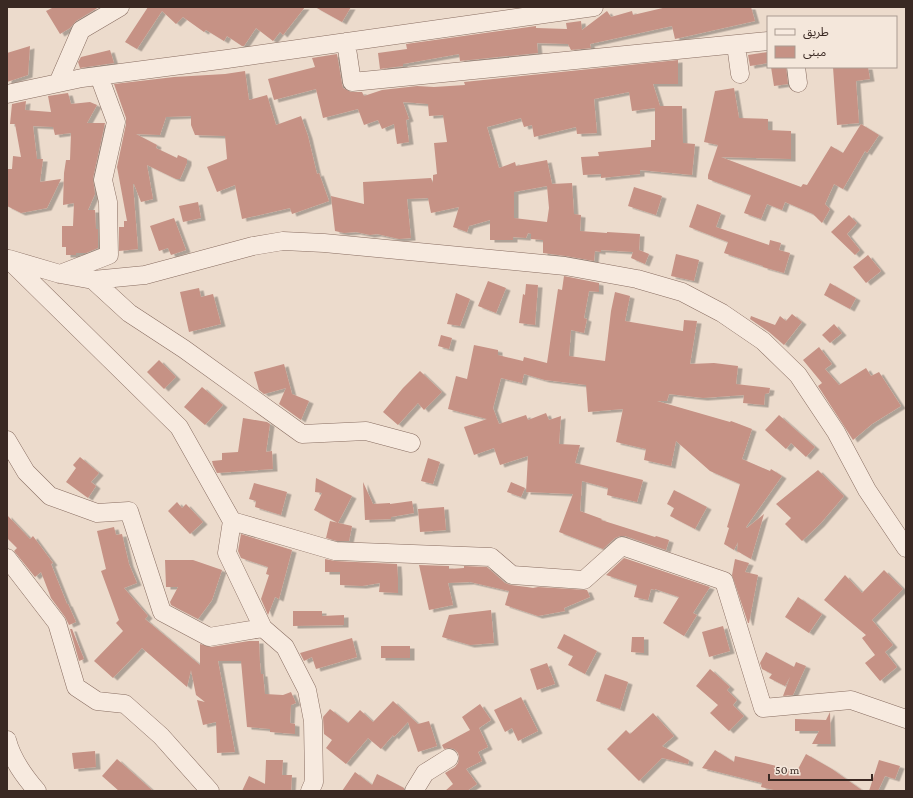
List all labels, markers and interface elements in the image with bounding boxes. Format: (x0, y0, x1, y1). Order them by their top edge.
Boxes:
legend (767, 16, 897, 68)
text: طريق (803, 25, 829, 40)
text: مبنى (803, 45, 826, 59)
scale bar (769, 756, 872, 782)
text: 50 m (775, 763, 800, 777)

